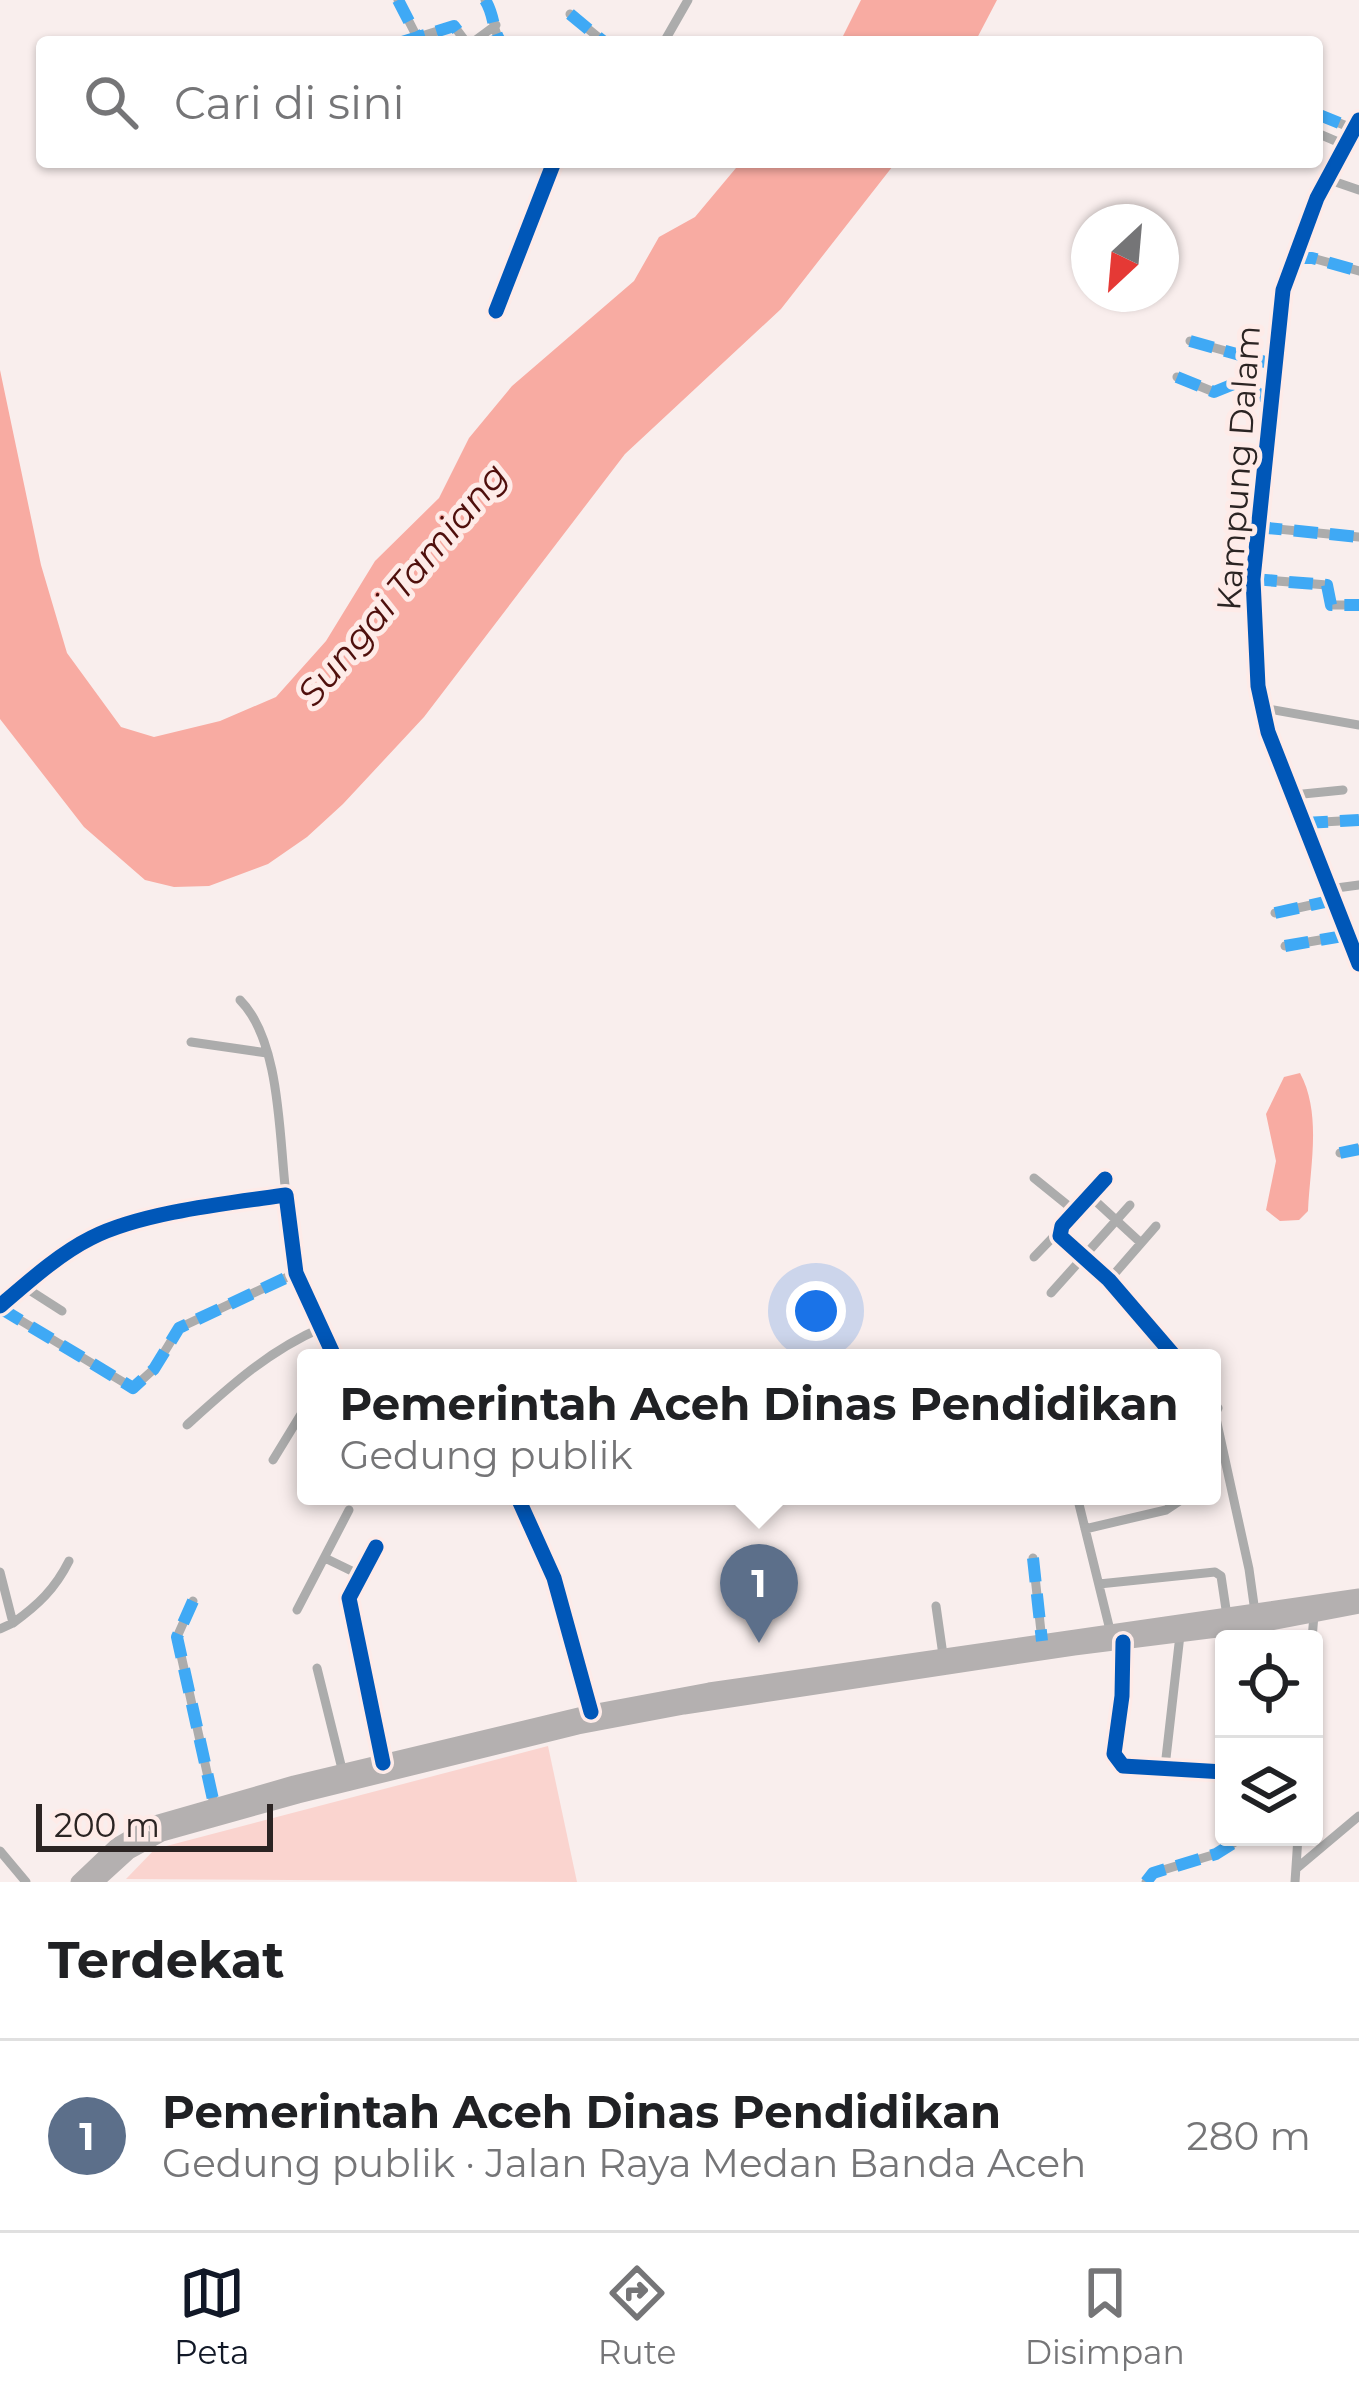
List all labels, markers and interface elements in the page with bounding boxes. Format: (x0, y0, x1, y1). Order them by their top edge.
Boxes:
search box (36, 36, 1323, 168)
icon: search (78, 69, 144, 135)
text: Cari di sini (174, 75, 405, 130)
north arrow (1071, 204, 1179, 312)
street label: Kampung Dalam (1208, 324, 1268, 612)
water label: Sungai Tamiang (288, 454, 516, 714)
your location (786, 1281, 846, 1341)
popup (297, 1349, 1221, 1505)
text: Pemerintah Aceh Dinas Pendidikan (339, 1376, 1179, 1431)
text: Gedung publik (339, 1431, 632, 1479)
pin: 1 (720, 1544, 798, 1643)
map controls (1215, 1630, 1323, 1846)
button: locate (1215, 1630, 1323, 1738)
button: layers (1215, 1738, 1323, 1846)
scale bar (36, 1798, 273, 1851)
text: 200 m (54, 1805, 160, 1845)
text: Terdekat (48, 1929, 284, 1991)
text: Pemerintah Aceh Dinas Pendidikan (162, 2084, 1001, 2139)
text: 1 (79, 2112, 95, 2160)
text: 280 m (1187, 2112, 1311, 2160)
text: Gedung publik · Jalan Raya Medan Banda Aceh (162, 2139, 1086, 2187)
tab: Peta (174, 2260, 250, 2372)
tab: Rute (598, 2260, 677, 2372)
tab: Disimpan (1025, 2260, 1185, 2372)

